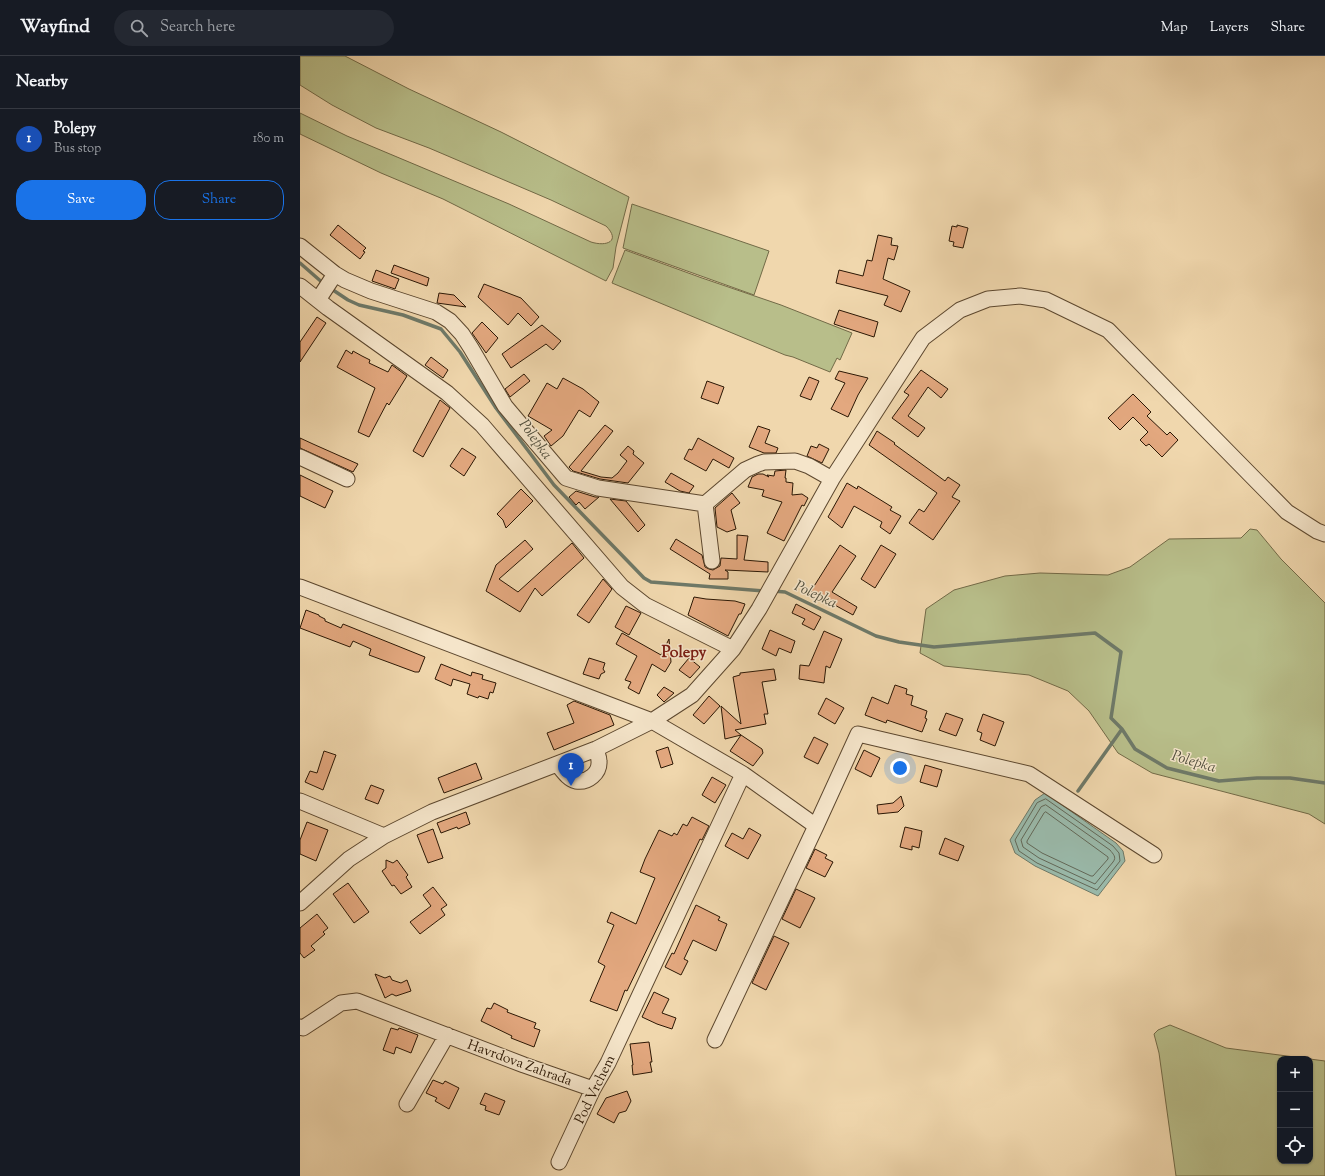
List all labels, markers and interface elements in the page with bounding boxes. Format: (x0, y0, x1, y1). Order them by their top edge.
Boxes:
search box (114, 10, 394, 46)
text: Wayfind (20, 14, 90, 41)
icon: search (128, 17, 150, 39)
text: Search here (160, 17, 235, 38)
text: Map (1161, 18, 1188, 38)
text: Layers (1210, 18, 1248, 38)
text: Share (1270, 18, 1305, 38)
text: Nearby (16, 70, 68, 94)
text: Polepy (54, 119, 96, 140)
text: 1 (27, 130, 31, 148)
text: 180 m (253, 130, 284, 148)
text: Bus stop (54, 140, 101, 158)
button: Save (16, 180, 146, 220)
button: Share (154, 180, 284, 220)
water label: Polepka (513, 415, 557, 465)
water label: Polepka (790, 576, 840, 615)
district label: Polepy (662, 642, 707, 665)
water label: Polepka (1169, 746, 1218, 779)
pin: 1 (558, 753, 584, 786)
your location (890, 758, 910, 778)
street label: Havrdova Zahrada (464, 1036, 575, 1092)
street label: Pod Vrchem (571, 1052, 621, 1128)
map controls (1277, 1056, 1313, 1164)
button: + (1277, 1056, 1313, 1092)
button: − (1277, 1092, 1313, 1128)
button: locate (1277, 1128, 1313, 1164)

